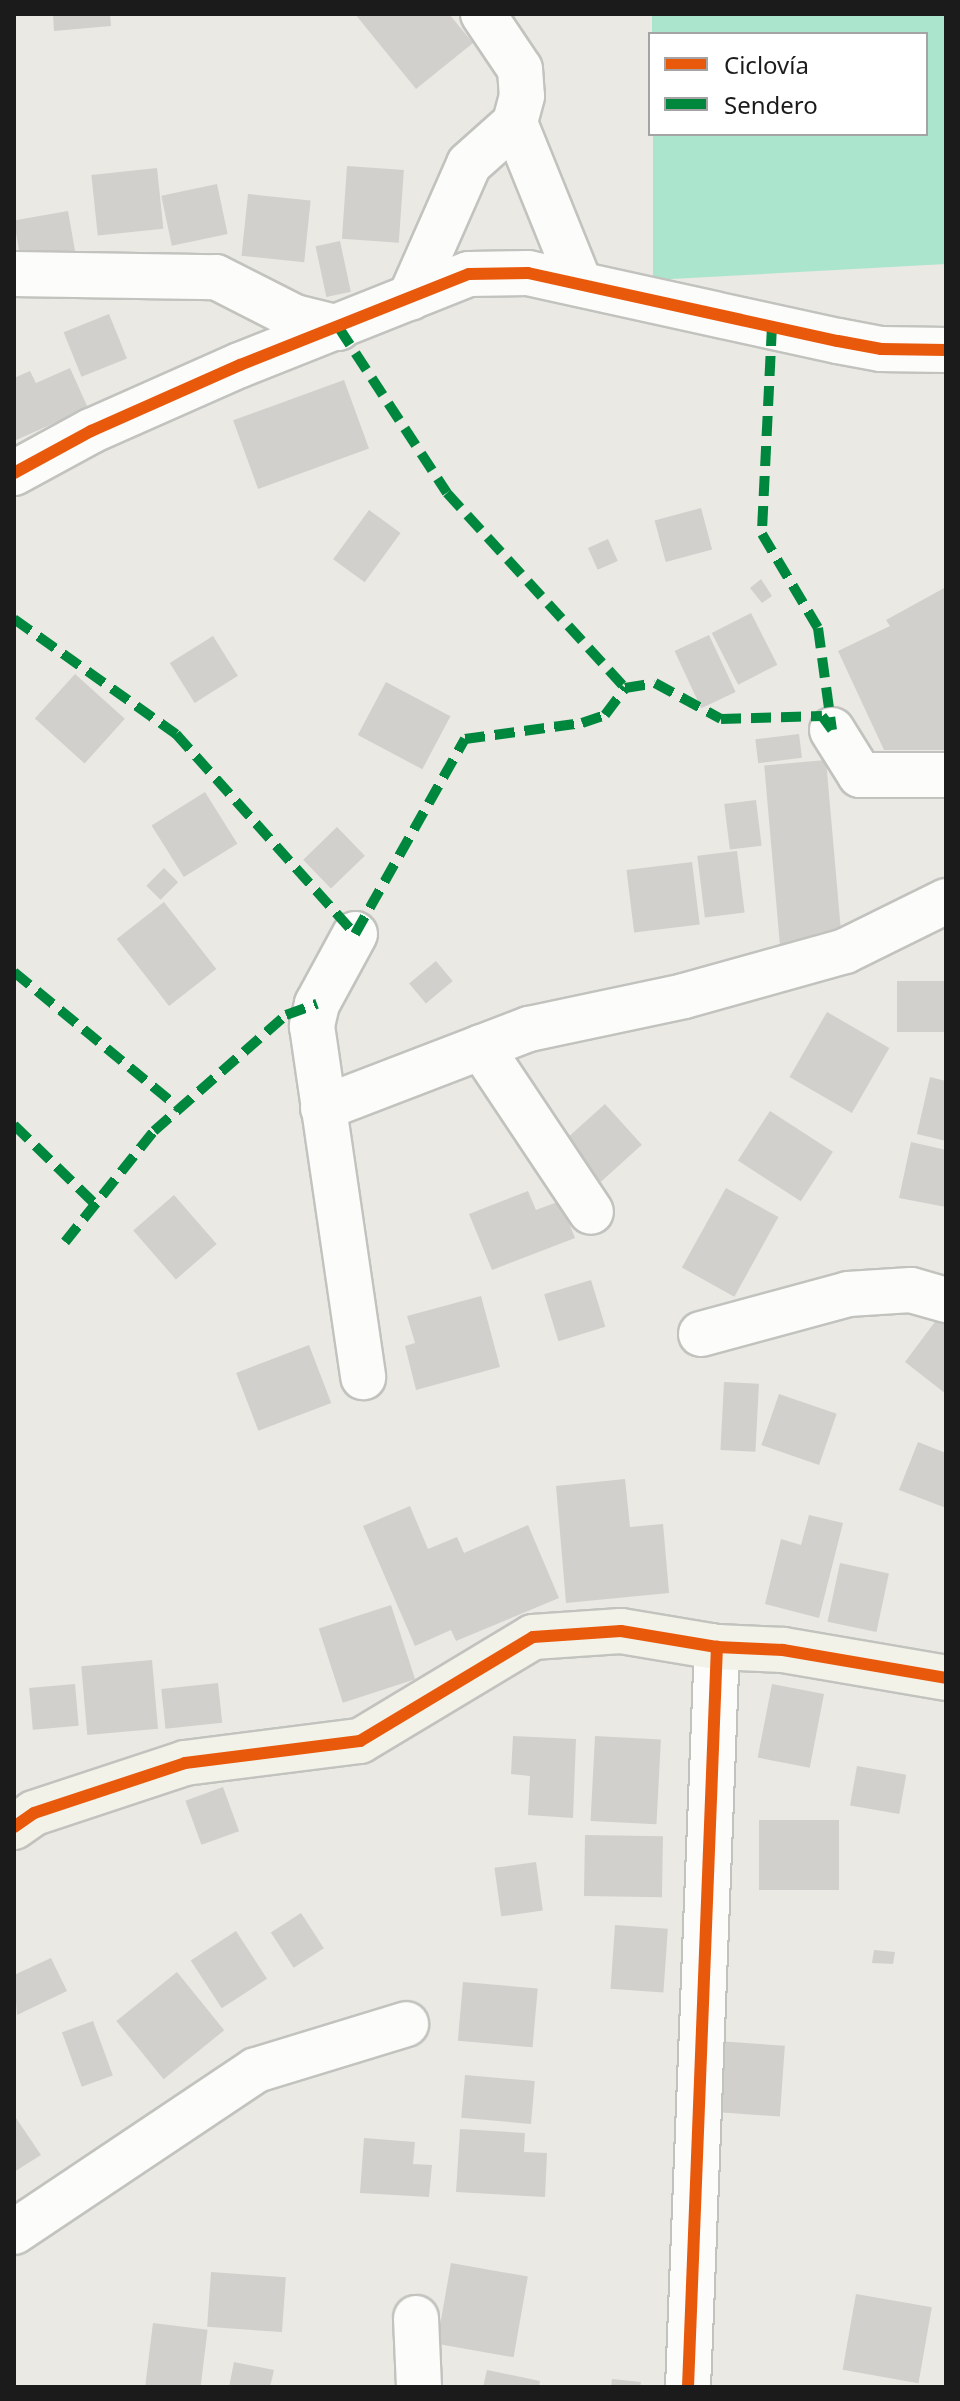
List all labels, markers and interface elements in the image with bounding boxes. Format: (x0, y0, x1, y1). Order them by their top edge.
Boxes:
legend (648, 32, 928, 136)
text: Ciclovía (724, 48, 809, 81)
text: Sendero (724, 88, 818, 121)

